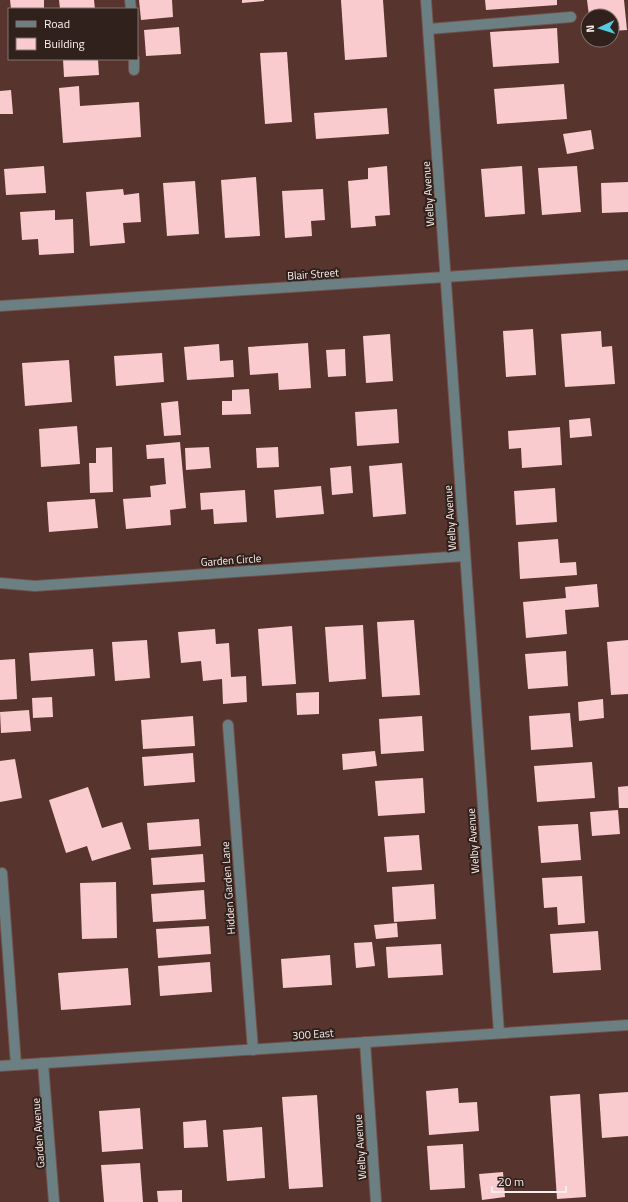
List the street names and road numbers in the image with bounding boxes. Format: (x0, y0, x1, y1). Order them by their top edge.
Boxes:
street label: Welby Avenue (418, 160, 438, 227)
street label: Blair Street (287, 264, 340, 284)
street label: Welby Avenue (440, 484, 460, 551)
street label: Garden Circle (200, 550, 262, 570)
street label: Welby Avenue (463, 807, 483, 874)
street label: Hidden Garden Lane (217, 840, 239, 935)
street label: 300 East (292, 1025, 334, 1043)
street label: Garden Avenue (28, 1097, 48, 1169)
street label: Welby Avenue (350, 1113, 370, 1180)

